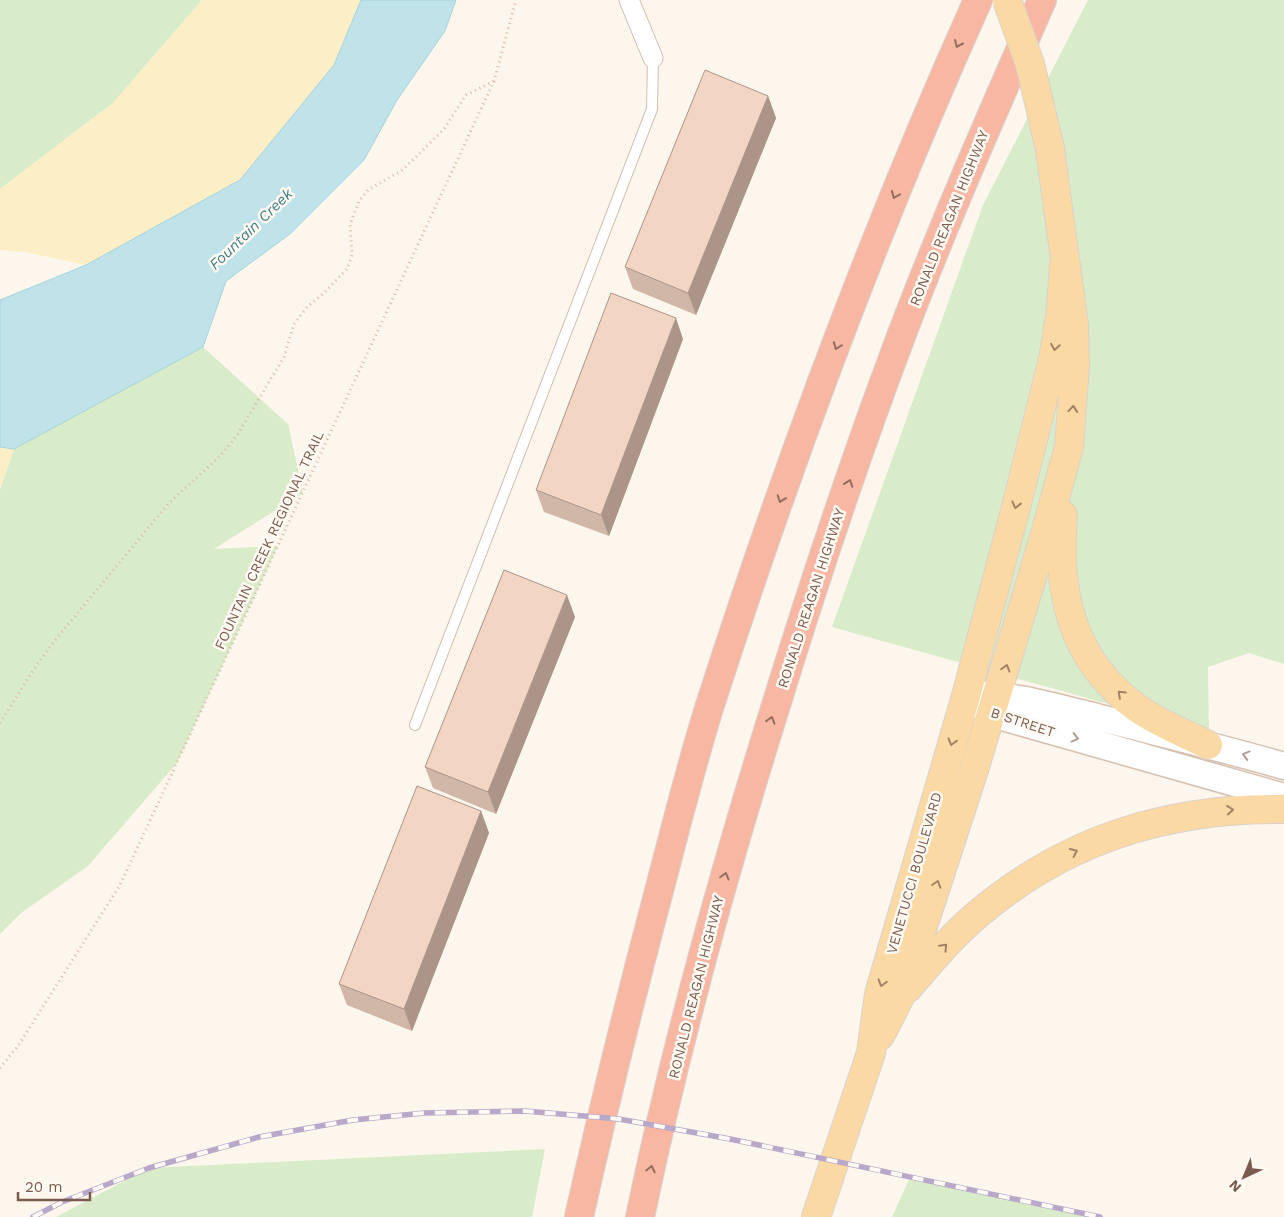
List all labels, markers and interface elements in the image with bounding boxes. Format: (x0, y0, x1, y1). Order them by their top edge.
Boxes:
one-way arrow (953, 40, 963, 48)
street label: RONALD REAGAN HIGHWAY (906, 128, 992, 308)
water label: Fountain Creek (206, 184, 297, 273)
one-way arrow (891, 190, 901, 198)
one-way arrow (833, 341, 843, 350)
one-way arrow (1050, 343, 1060, 352)
one-way arrow (1067, 405, 1078, 413)
street label: FOUNTAIN CREEK REGIONAL TRAIL (211, 428, 327, 652)
one-way arrow (843, 479, 853, 488)
one-way arrow (777, 494, 787, 503)
one-way arrow (1012, 501, 1022, 509)
street label: RONALD REAGAN HIGHWAY (774, 506, 848, 690)
one-way arrow (1000, 664, 1010, 672)
one-way arrow (1117, 691, 1126, 700)
street label: B STREET (989, 704, 1058, 740)
one-way arrow (766, 717, 776, 725)
one-way arrow (1071, 732, 1080, 743)
one-way arrow (948, 738, 958, 746)
one-way arrow (1242, 751, 1251, 761)
street label: VENETUCCI BOULEVARD (883, 790, 945, 956)
one-way arrow (1226, 804, 1234, 815)
one-way arrow (1069, 847, 1078, 858)
one-way arrow (719, 873, 729, 881)
one-way arrow (931, 880, 941, 889)
street label: RONALD REAGAN HIGHWAY (665, 894, 727, 1080)
one-way arrow (938, 944, 947, 953)
one-way arrow (878, 978, 888, 986)
north arrow (1219, 1152, 1269, 1202)
one-way arrow (645, 1165, 656, 1174)
scale bar (18, 1170, 90, 1202)
text: N (1226, 1177, 1244, 1196)
text: 20 m (25, 1178, 63, 1196)

